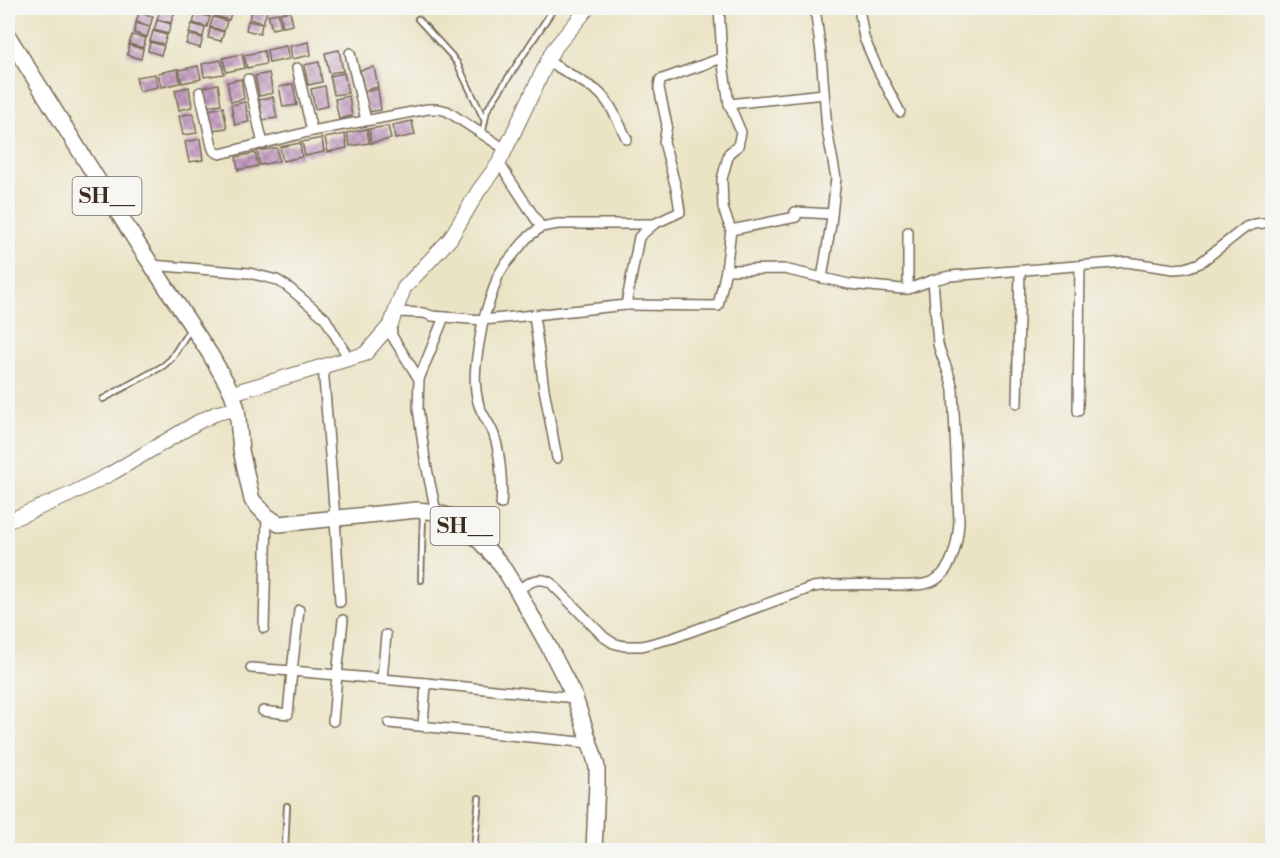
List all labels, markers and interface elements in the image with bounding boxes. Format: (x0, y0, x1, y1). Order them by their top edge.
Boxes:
road number: SH__ (72, 177, 142, 215)
road number: SH__ (430, 507, 500, 545)

